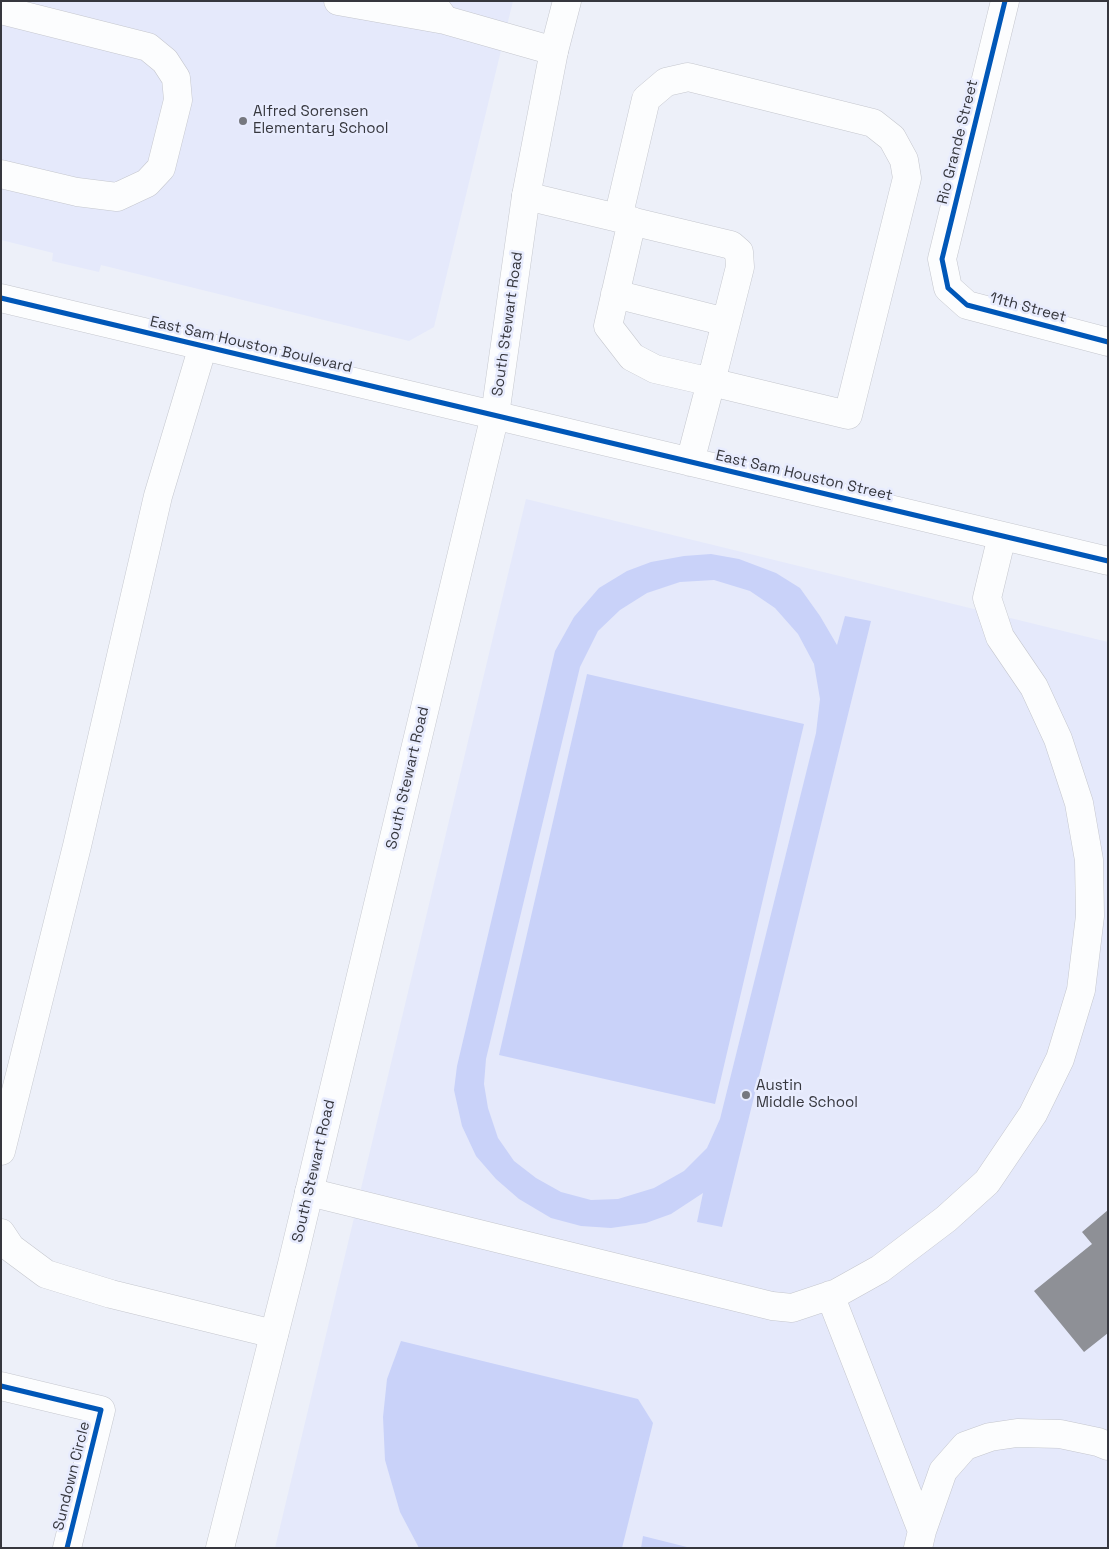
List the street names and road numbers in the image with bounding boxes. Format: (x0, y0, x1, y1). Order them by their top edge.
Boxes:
street label: Rio Grande Street (934, 78, 982, 206)
street label: South Stewart Road (489, 251, 527, 397)
street label: 11th Street (988, 289, 1068, 327)
street label: East Sam Houston Boulevard (148, 313, 354, 377)
street label: East Sam Houston Street (714, 447, 894, 505)
street label: South Stewart Road (383, 705, 433, 851)
street label: South Stewart Road (289, 1098, 339, 1244)
street label: Sundown Circle (50, 1420, 94, 1532)

